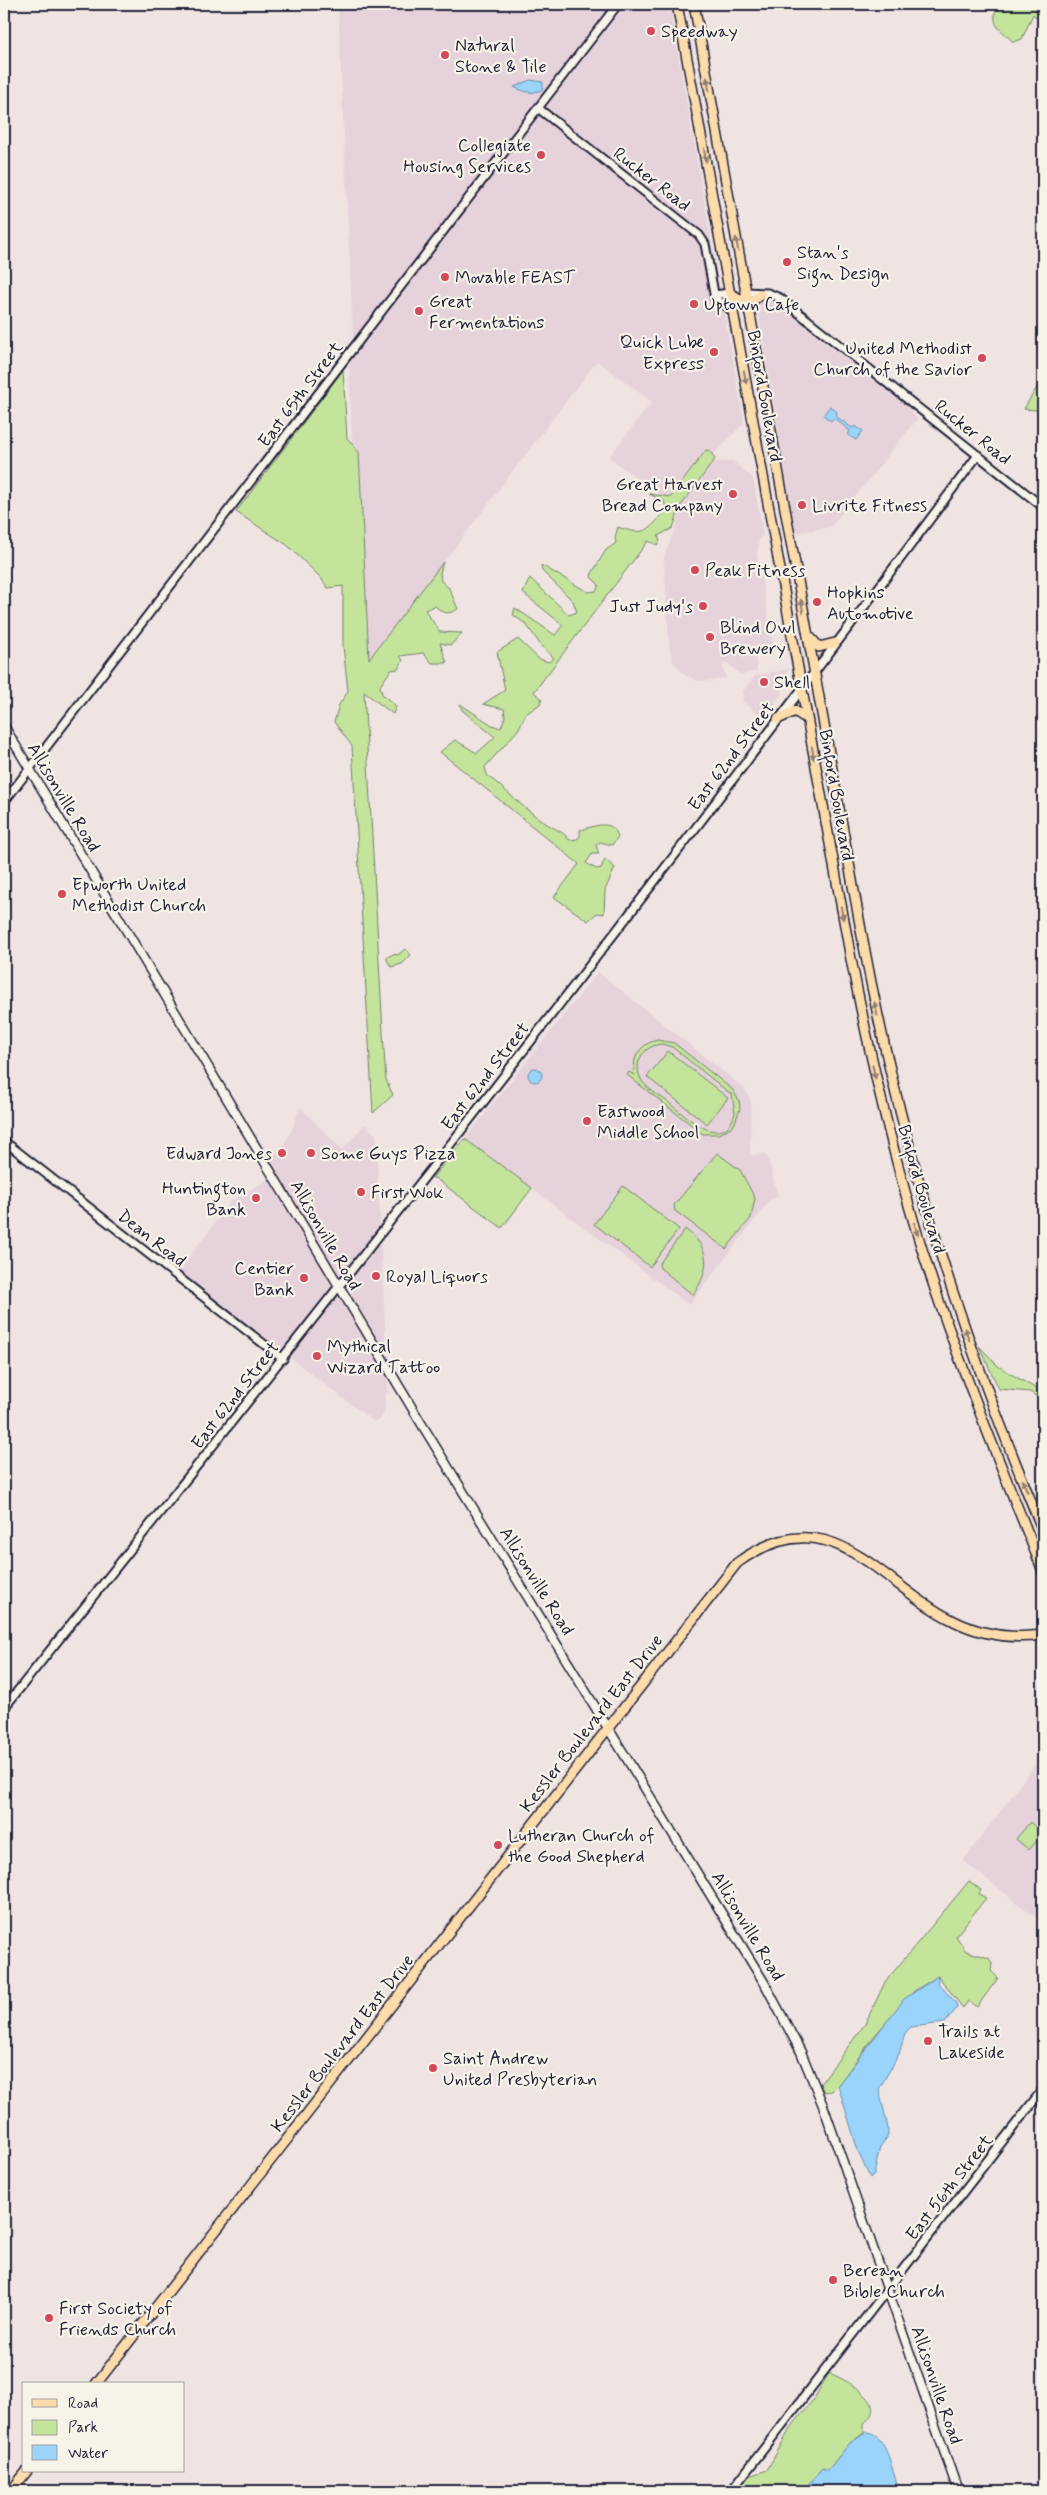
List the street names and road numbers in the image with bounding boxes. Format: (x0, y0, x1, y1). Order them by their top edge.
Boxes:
street label: Rucker Road (608, 142, 695, 218)
street label: Binford Boulevard (739, 329, 787, 464)
street label: East 65th Street (253, 336, 349, 453)
street label: Rucker Road (929, 394, 1016, 471)
street label: East 62nd Street (683, 697, 781, 816)
street label: Binford Boulevard (811, 728, 859, 863)
street label: Allisonville Road (21, 738, 105, 857)
street label: East 62nd Street (436, 1018, 536, 1136)
street label: Binford Boulevard (889, 1122, 951, 1257)
street label: Allisonville Road (284, 1176, 366, 1295)
street label: Dean Road (112, 1204, 191, 1273)
street label: East 62nd Street (186, 1337, 286, 1455)
street label: Allisonville Road (493, 1523, 579, 1640)
street label: Kessler Boulevard East Drive (515, 1630, 669, 1817)
street label: Allisonville Road (705, 1867, 789, 1986)
street label: Kessler Boulevard East Drive (266, 1950, 420, 2137)
street label: East 56th Street (901, 2129, 999, 2246)
street label: Allisonville Road (905, 2323, 968, 2448)

